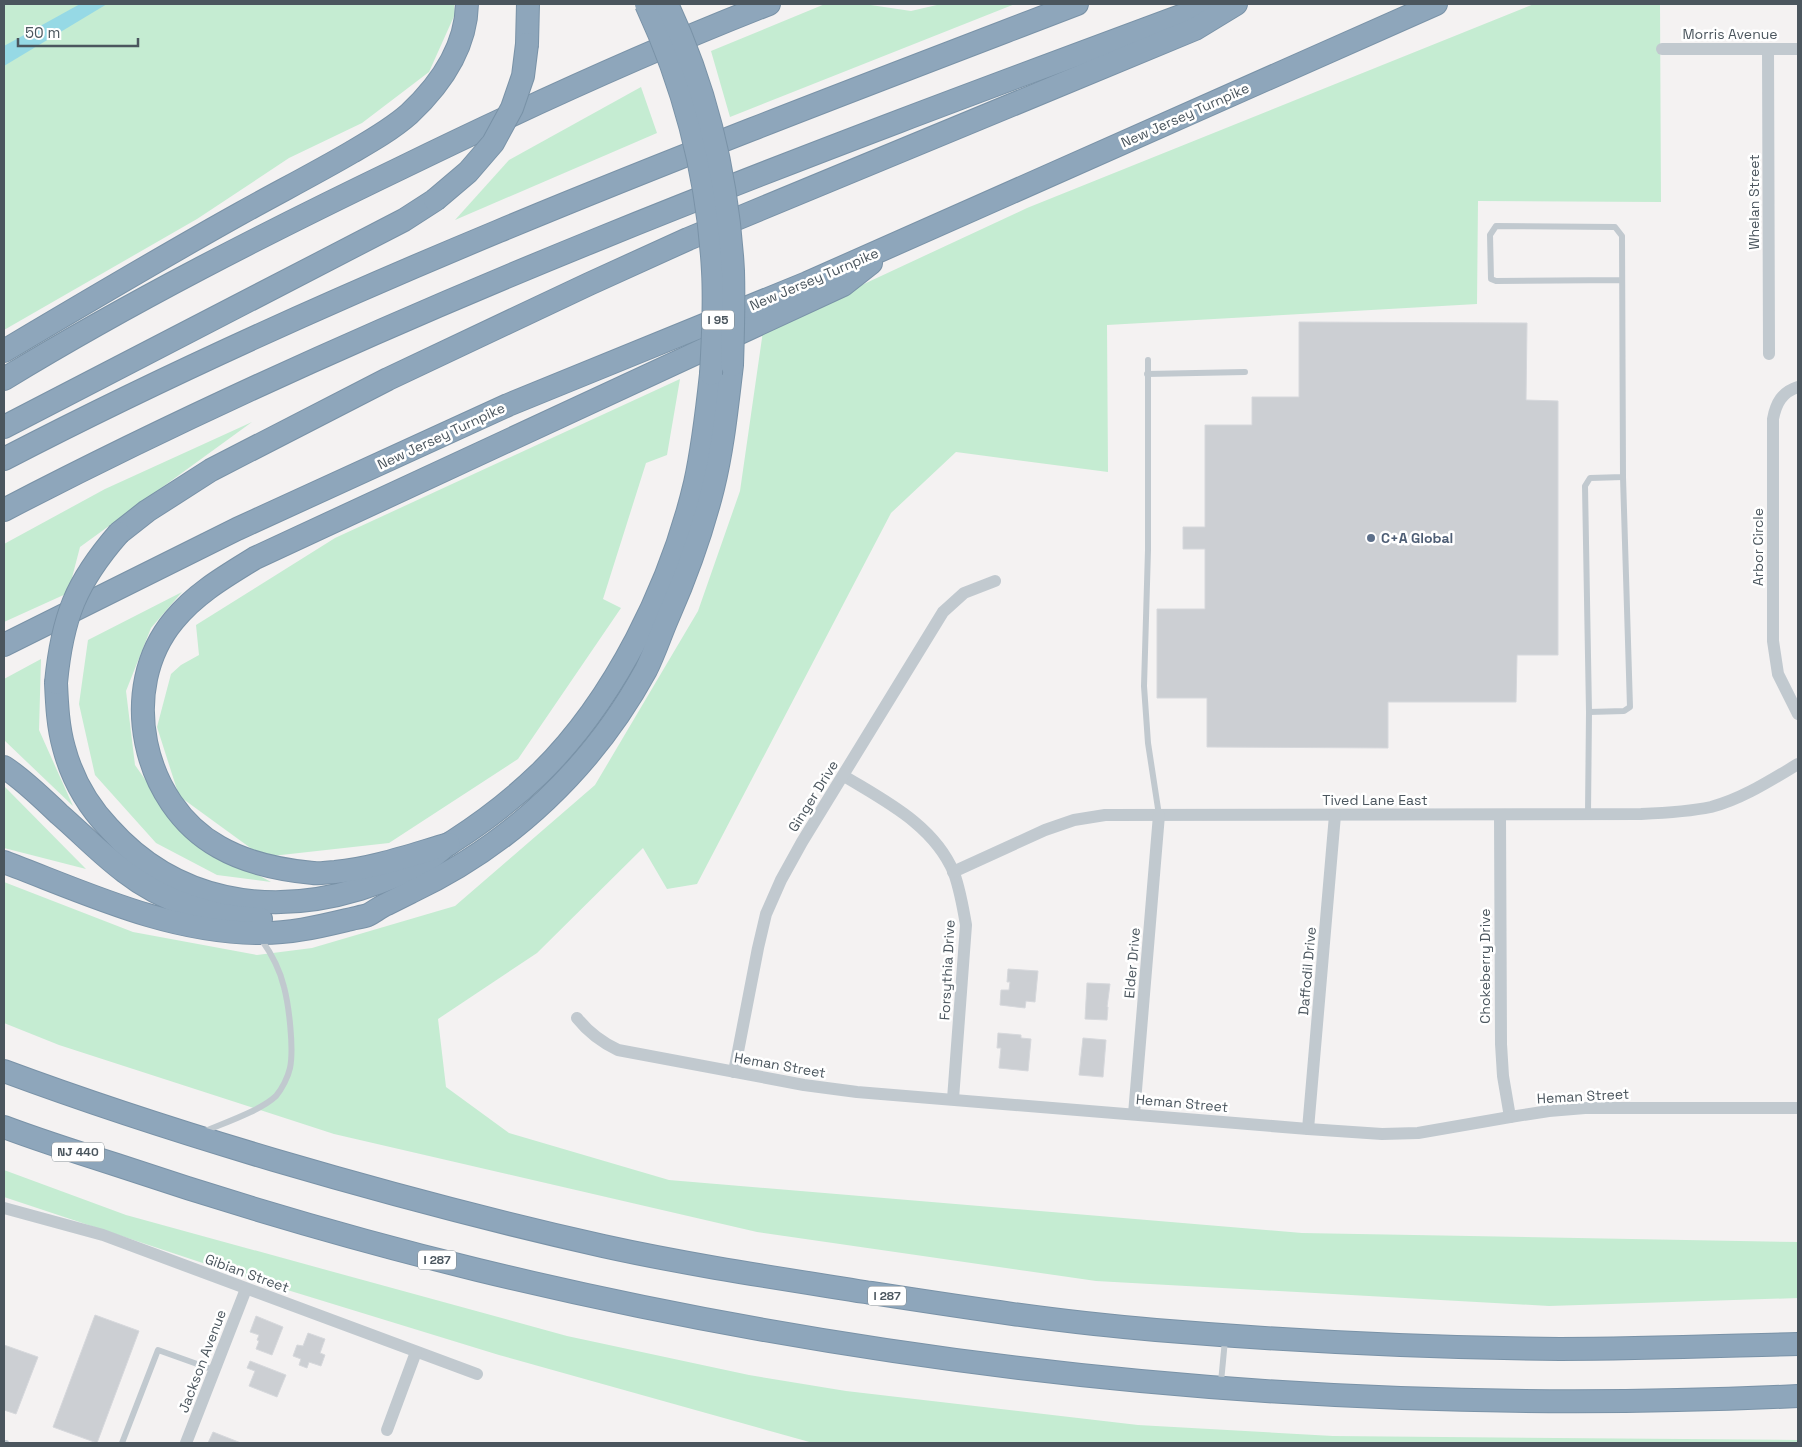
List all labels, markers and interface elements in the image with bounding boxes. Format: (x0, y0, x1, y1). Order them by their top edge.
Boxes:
scale bar (18, 15, 138, 47)
text: 50 m (25, 23, 60, 42)
street label: Morris Avenue (1683, 25, 1777, 43)
street label: New Jersey Turnpike (1118, 79, 1252, 151)
street label: Whelan Street (1745, 154, 1763, 250)
street label: New Jersey Turnpike (747, 244, 881, 314)
road number: I 95 (702, 310, 734, 330)
street label: New Jersey Turnpike (374, 399, 508, 473)
street label: Arbor Circle (1749, 508, 1767, 586)
place label: C+A Global (1381, 529, 1453, 547)
marker: C+A Global (1365, 532, 1377, 544)
street label: Ginger Drive (784, 757, 842, 835)
street label: Tived Lane East (1322, 791, 1428, 809)
street label: Chokeberry Drive (1476, 908, 1494, 1024)
street label: Forsythia Drive (935, 919, 959, 1021)
street label: Daffodil Drive (1294, 926, 1320, 1016)
street label: Elder Drive (1120, 927, 1144, 999)
street label: Heman Street (733, 1048, 827, 1082)
street label: Heman Street (1536, 1085, 1630, 1107)
street label: Heman Street (1135, 1090, 1229, 1116)
road number: NJ 440 (52, 1142, 104, 1162)
street label: Gibian Street (203, 1249, 291, 1297)
road number: I 287 (418, 1250, 456, 1270)
road number: I 287 (868, 1286, 906, 1305)
street label: Jackson Avenue (174, 1307, 230, 1415)

